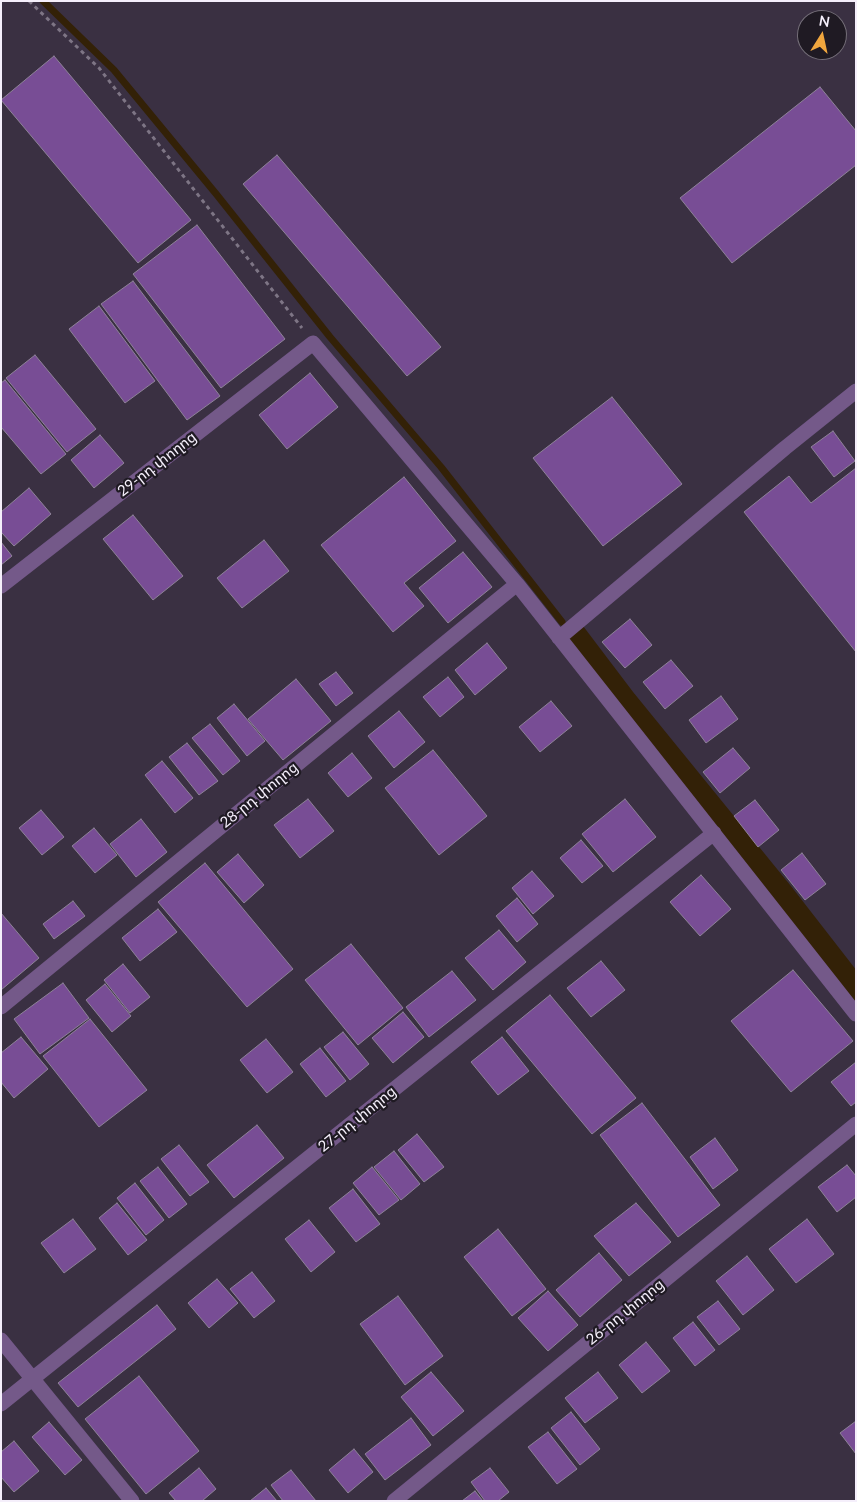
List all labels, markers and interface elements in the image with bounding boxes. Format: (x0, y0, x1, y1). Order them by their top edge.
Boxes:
north arrow (797, 10, 847, 60)
text: N (818, 11, 831, 30)
street label: 29-րդ փողոց (114, 428, 200, 500)
street label: 28-րդ փողոց (216, 758, 302, 832)
street label: 27-րդ փողոց (314, 1082, 400, 1156)
street label: 26-րդ փողոց (582, 1275, 668, 1349)

